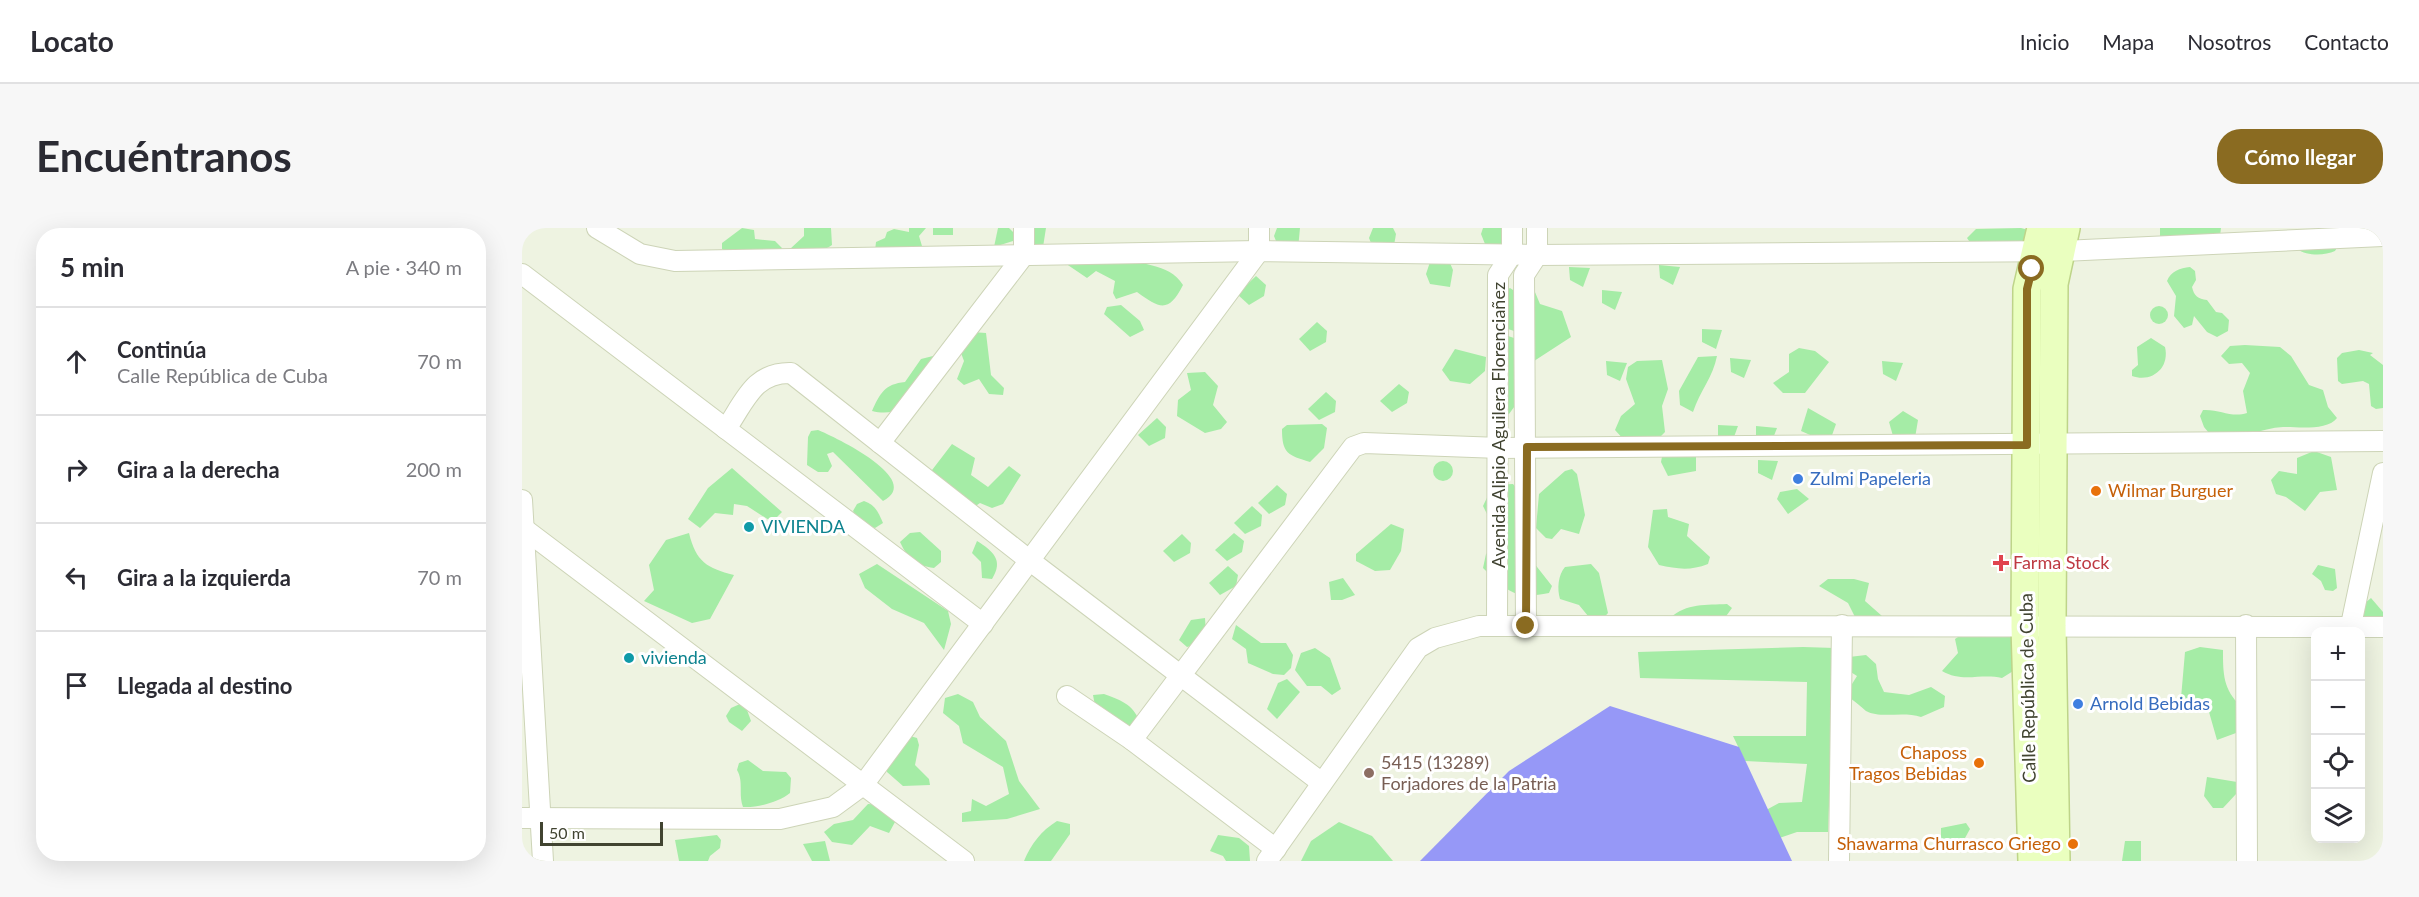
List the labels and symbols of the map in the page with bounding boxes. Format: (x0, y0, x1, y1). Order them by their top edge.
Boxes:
route start (2018, 255, 2044, 281)
street label: Avenida Alipio Aguilera Florenciañez (1487, 282, 1509, 568)
place label: Zulmi Papeleria (1810, 467, 1931, 489)
marker: Zulmi Papeleria (1791, 472, 1805, 486)
place label: Wilmar Burguer (2108, 479, 2233, 501)
marker: Wilmar Burguer (2089, 484, 2103, 498)
place label: VIVIENDA (761, 515, 846, 537)
marker: VIVIENDA (742, 520, 756, 534)
place label: Farma Stock (2013, 551, 2110, 573)
marker: Farma Stock (1994, 556, 2008, 570)
street label: Calle República de Cuba (2014, 593, 2040, 783)
route end (1512, 612, 1538, 638)
place label: vivienda (641, 646, 707, 668)
marker: vivienda (622, 651, 636, 665)
place label: Arnold Bebidas (2090, 692, 2210, 714)
marker: Arnold Bebidas (2071, 697, 2085, 711)
place label: Chaposs Tragos Bebidas (1849, 741, 1967, 784)
place label: 5415 (13289) Forjadores de la Patria (1381, 751, 1556, 794)
marker: Chaposs Tragos Bebidas (1972, 756, 1986, 770)
marker: 5415 (13289) Forjadores de la Patria (1362, 766, 1376, 780)
scale bar (540, 819, 663, 846)
place label: Shawarma Churrasco Griego (1837, 832, 2061, 854)
marker: Shawarma Churrasco Griego (2066, 837, 2080, 851)

